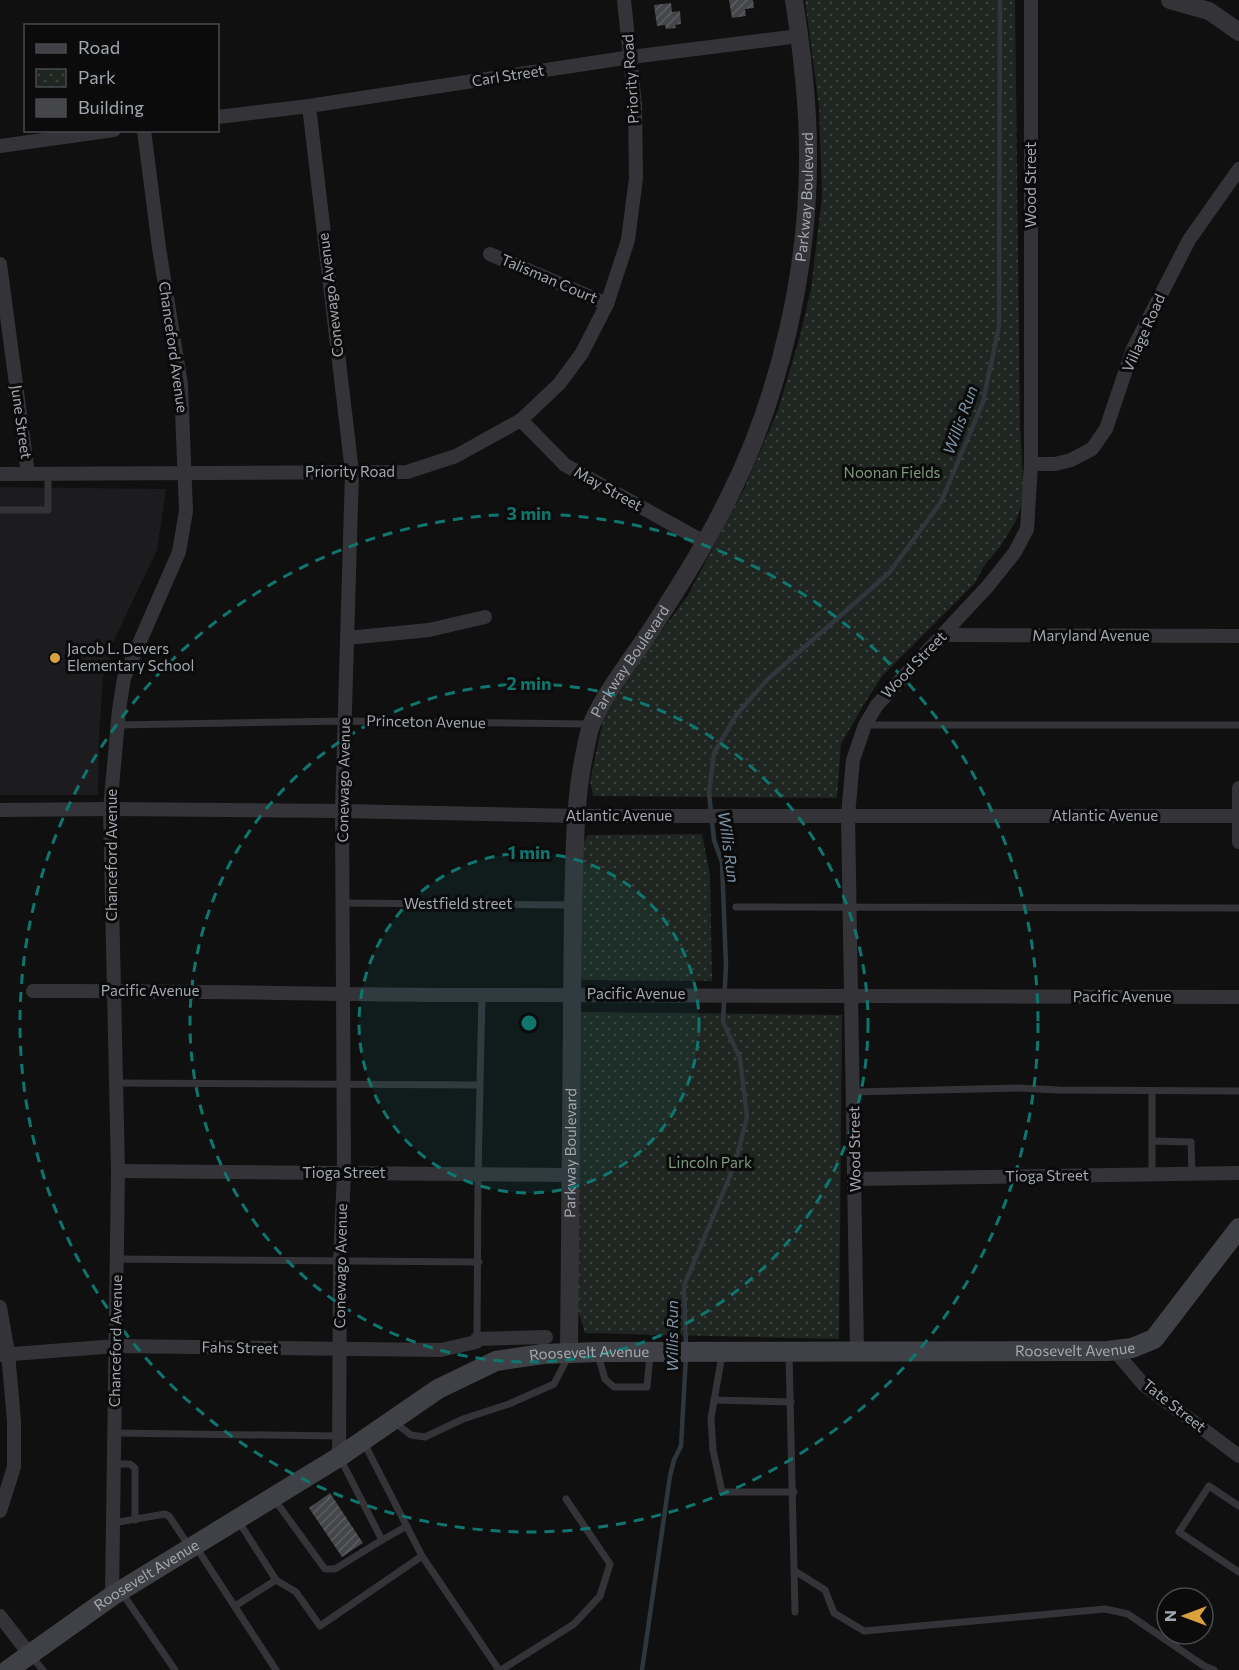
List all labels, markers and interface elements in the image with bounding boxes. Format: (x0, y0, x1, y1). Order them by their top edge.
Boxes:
legend (24, 24, 219, 132)
street label: Priority Road (618, 34, 642, 125)
text: Road (78, 36, 120, 58)
street label: Carl Street (470, 60, 545, 90)
text: Park (78, 66, 116, 88)
text: Building (78, 96, 144, 118)
street label: Parkway Boulevard (791, 132, 816, 263)
street label: Wood Street (1021, 142, 1039, 228)
street label: Conewago Avenue (313, 232, 347, 358)
street label: Talisman Court (499, 250, 600, 306)
street label: Chanceford Avenue (156, 280, 192, 414)
street label: Village Road (1118, 291, 1168, 374)
water label: Willis Run (938, 383, 981, 457)
street label: June Street (8, 384, 36, 460)
street label: Priority Road (305, 462, 395, 480)
street label: May Street (571, 462, 646, 514)
park label: Noonan Fields (844, 463, 941, 481)
text: 3 min (506, 502, 552, 524)
street label: Parkway Boulevard (586, 602, 672, 720)
street label: Maryland Avenue (1032, 626, 1150, 644)
street label: Wood Street (877, 627, 950, 702)
place label: Jacob L. Devers Elementary School (67, 639, 194, 674)
marker: Jacob L. Devers Elementary School (48, 651, 62, 665)
text: 2 min (507, 672, 551, 694)
street label: Princeton Avenue (366, 711, 486, 731)
street label: Conewago Avenue (333, 717, 353, 843)
street label: Chanceford Avenue (102, 789, 120, 921)
street label: Atlantic Avenue (566, 806, 672, 824)
street label: Atlantic Avenue (1052, 806, 1158, 824)
water label: Willis Run (715, 810, 744, 884)
text: 1 min (508, 841, 550, 863)
street label: Westfield street (404, 894, 512, 912)
street label: Pacific Avenue (101, 981, 199, 999)
street label: Pacific Avenue (587, 984, 685, 1002)
street label: Pacific Avenue (1073, 987, 1171, 1005)
centre of rings (519, 1013, 539, 1033)
street label: Parkway Boulevard (560, 1088, 579, 1218)
street label: Wood Street (844, 1106, 864, 1192)
park label: Lincoln Park (668, 1153, 752, 1171)
street label: Tioga Street (302, 1163, 386, 1181)
street label: Tioga Street (1005, 1165, 1089, 1185)
street label: Conewago Avenue (330, 1203, 350, 1329)
street label: Chanceford Avenue (105, 1275, 125, 1407)
water label: Willis Run (662, 1300, 681, 1372)
street label: Fahs Street (201, 1337, 279, 1357)
street label: Roosevelt Avenue (1015, 1338, 1136, 1359)
street label: Roosevelt Avenue (528, 1342, 649, 1364)
street label: Tate Street (1139, 1375, 1210, 1436)
street label: Roosevelt Avenue (90, 1535, 202, 1614)
north arrow (1155, 1586, 1215, 1646)
text: N (1160, 1610, 1179, 1622)

